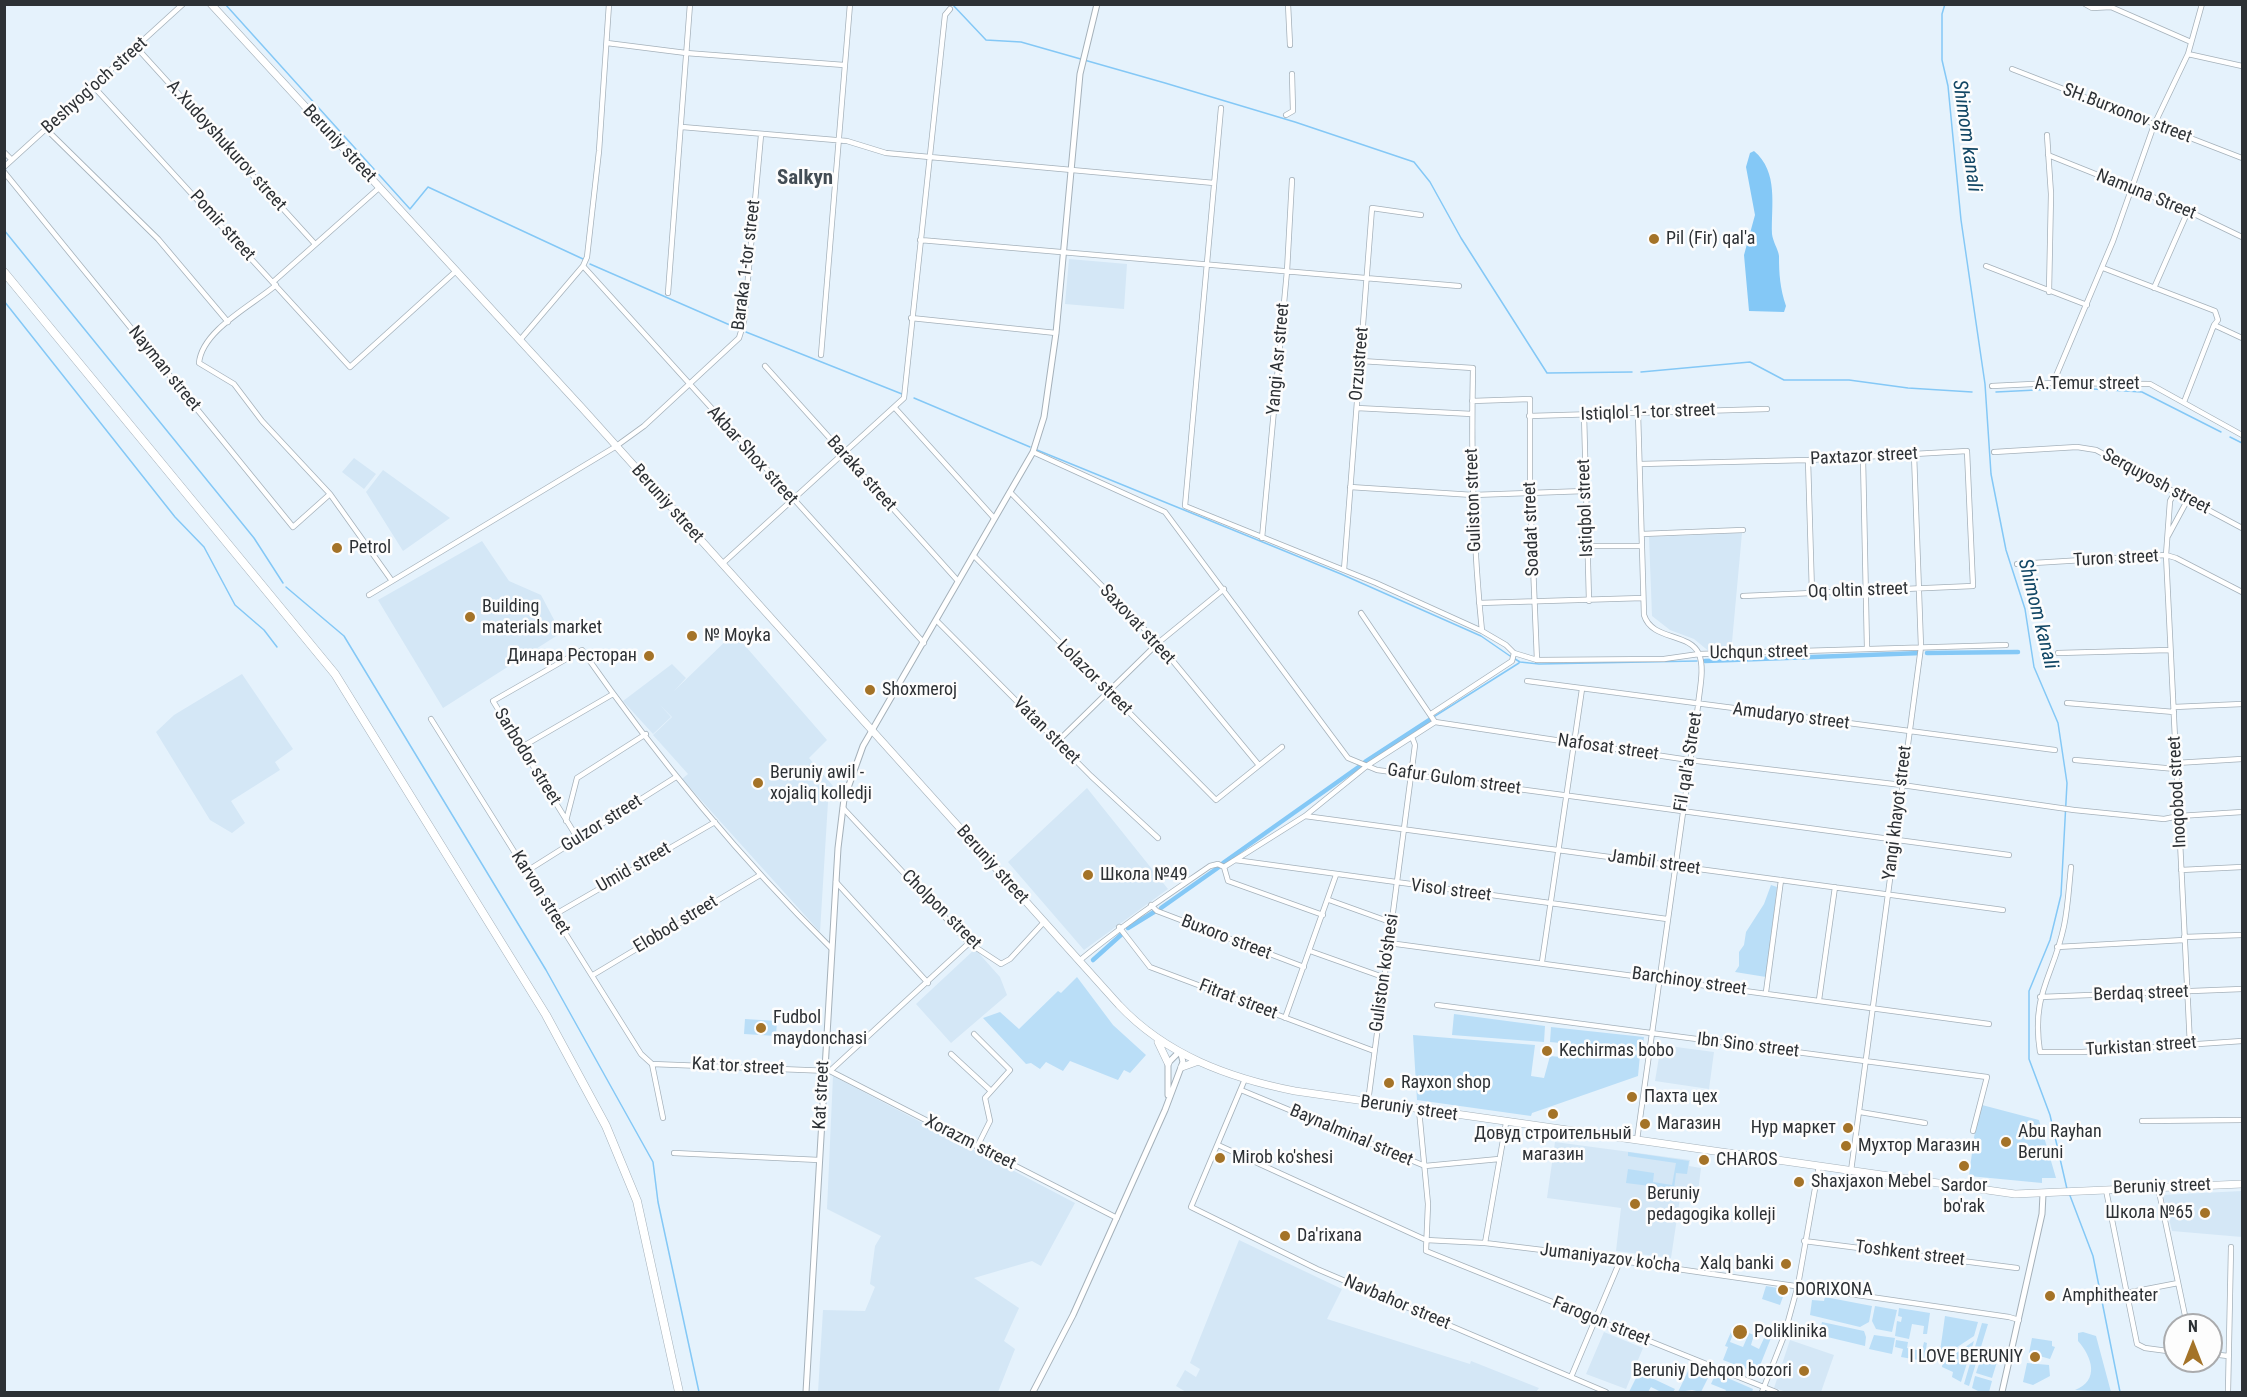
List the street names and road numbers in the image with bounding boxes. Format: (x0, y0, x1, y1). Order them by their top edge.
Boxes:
street label: Beshyog'och street (38, 33, 152, 139)
street label: A.Xudoyshukurov street (162, 76, 290, 216)
street label: SH.Burxonov street (2059, 79, 2195, 149)
street label: Beruniy street (298, 101, 380, 187)
street label: Namuna Street (2093, 165, 2199, 225)
street label: Pomir street (185, 186, 259, 266)
street label: Baraka 1-tor street (728, 199, 766, 331)
street label: Yangi Asr street (1263, 302, 1295, 416)
street label: Nayman street (123, 322, 205, 416)
street label: Orzustreet (1346, 326, 1374, 402)
street label: A.Temur street (2035, 373, 2139, 395)
street label: Istiqlol 1- tor street (1580, 400, 1716, 426)
street label: Akbar Shox street (702, 402, 802, 510)
street label: Baraka street (821, 432, 901, 516)
street label: Paxtazor street (1810, 443, 1918, 471)
street label: Serquyosh street (2098, 444, 2214, 520)
street label: Guliston street (1461, 448, 1487, 552)
street label: Istiqbol street (1573, 458, 1599, 558)
street label: Beruniy street (626, 460, 708, 548)
street label: Soadat street (1520, 481, 1544, 577)
street label: Turon street (2073, 546, 2159, 572)
street label: Oq oltin street (1807, 578, 1909, 604)
street label: Saxovat street (1095, 581, 1179, 669)
street label: Lolazor street (1052, 636, 1136, 720)
street label: Uchqun street (1709, 641, 1809, 665)
street label: Vatan street (1008, 693, 1084, 769)
street label: Amudaryo street (1731, 699, 1851, 735)
street label: Sarbodor street (489, 705, 565, 809)
street label: Fil qal'a Street (1670, 711, 1708, 813)
street label: Nafosat street (1556, 730, 1660, 766)
street label: Inoqobod street (2164, 735, 2192, 849)
street label: Yangi khayot street (1879, 744, 1917, 882)
street label: Gafur Gulom street (1386, 760, 1522, 800)
street label: Gulzor street (558, 791, 646, 857)
street label: Beruniy street (951, 821, 1033, 909)
street label: Umid street (593, 838, 675, 898)
street label: Jambil street (1606, 846, 1702, 880)
street label: Karvon street (506, 847, 574, 939)
street label: Cholpon street (897, 866, 985, 954)
street label: Visol street (1410, 875, 1492, 907)
street label: Elobod street (630, 891, 722, 959)
street label: Buxoro street (1178, 911, 1274, 965)
street label: Guliston ko'shesi (1366, 913, 1404, 1033)
street label: Barchinoy street (1630, 963, 1748, 1001)
street label: Fitrat street (1196, 975, 1280, 1025)
street label: Berdaq street (2093, 982, 2189, 1006)
street label: Ibn Sino street (1696, 1029, 1800, 1063)
street label: Turkistan street (2085, 1032, 2197, 1062)
street label: Kat tor street (691, 1054, 785, 1080)
street label: Kat street (809, 1060, 835, 1130)
street label: Beruniy street (1359, 1091, 1459, 1127)
street label: Baynalminal street (1286, 1100, 1416, 1172)
street label: Xorazm street (921, 1111, 1019, 1175)
street label: Beruniy street (2113, 1174, 2211, 1200)
street label: Toshkent street (1854, 1237, 1966, 1271)
street label: Jumaniyazov ko'cha (1539, 1240, 1681, 1278)
street label: Navbahor street (1341, 1271, 1453, 1335)
street label: Farogon street (1549, 1293, 1653, 1351)

